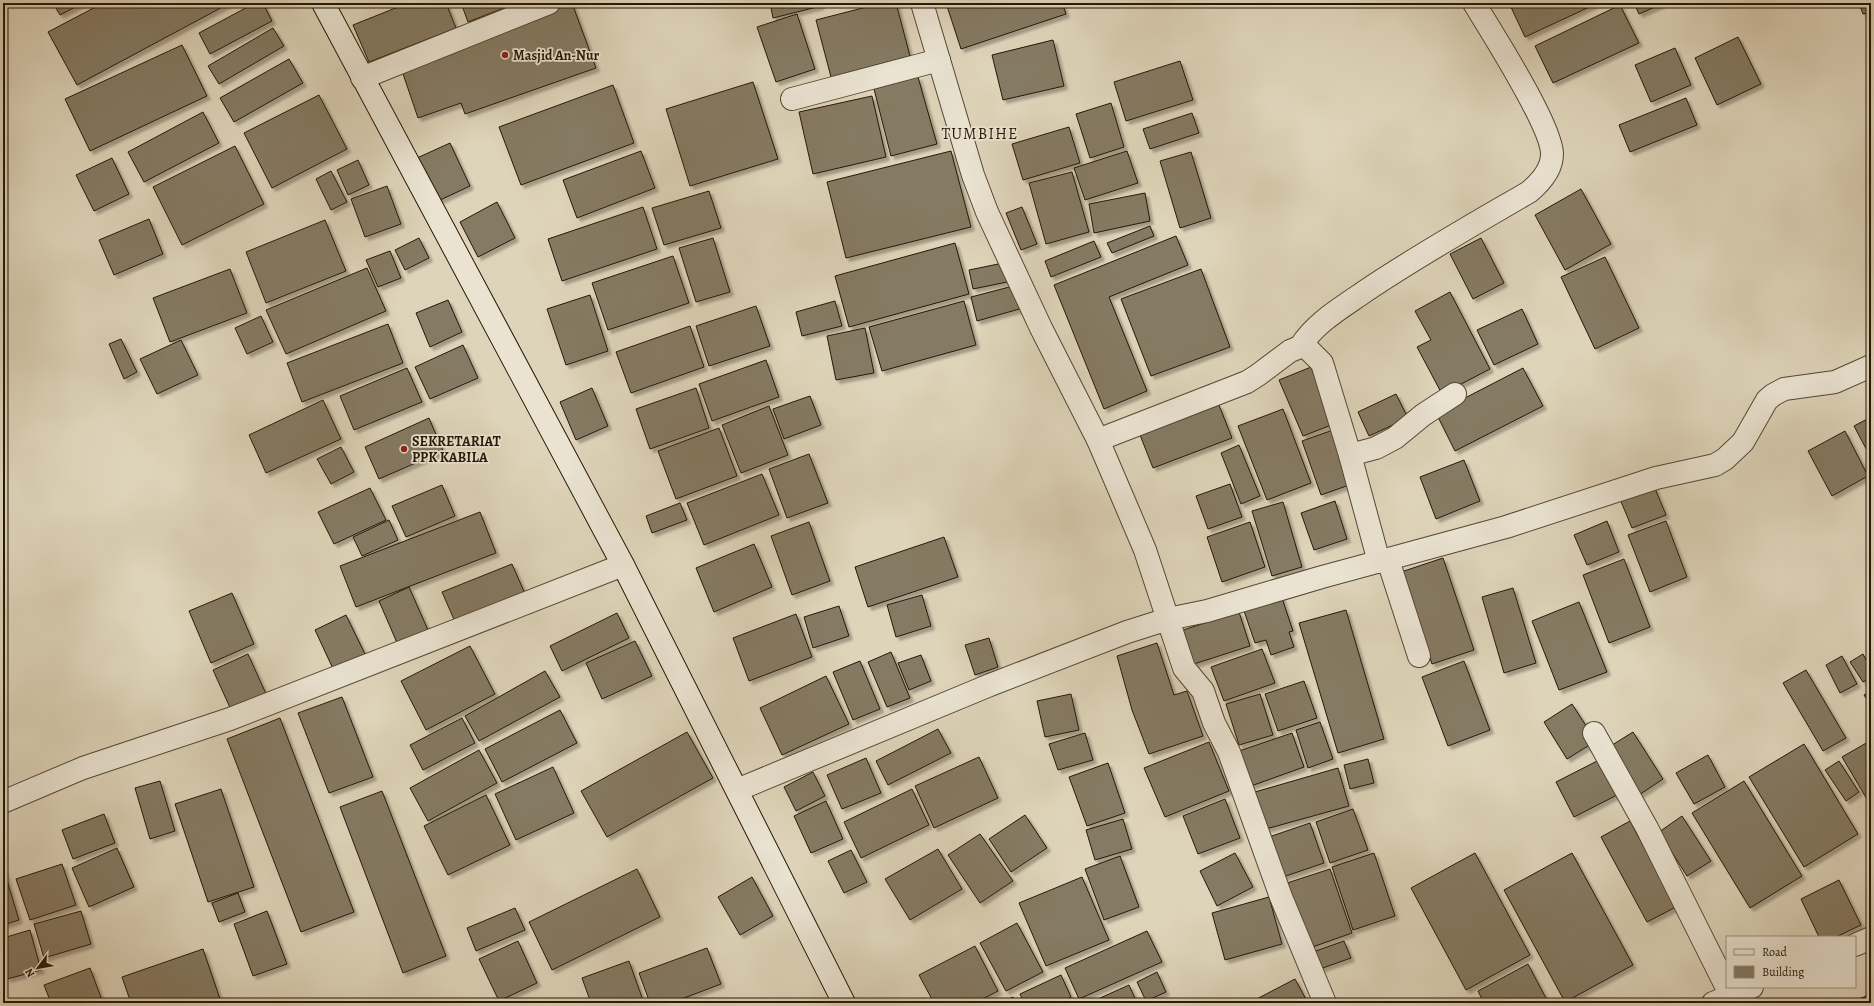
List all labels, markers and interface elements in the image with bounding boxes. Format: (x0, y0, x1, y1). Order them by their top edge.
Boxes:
place label: Masjid An-Nur (513, 46, 600, 65)
marker: Masjid An-Nur (500, 50, 510, 60)
district label: TUMBIHE (941, 123, 1019, 145)
place label: SEKRETARIAT PPK KABILA (412, 432, 501, 467)
marker: SEKRETARIAT PPK KABILA (399, 444, 409, 454)
legend (1726, 936, 1856, 988)
text: Road (1762, 944, 1788, 960)
north arrow (18, 948, 58, 988)
text: Building (1762, 964, 1804, 980)
text: N (21, 966, 38, 980)

